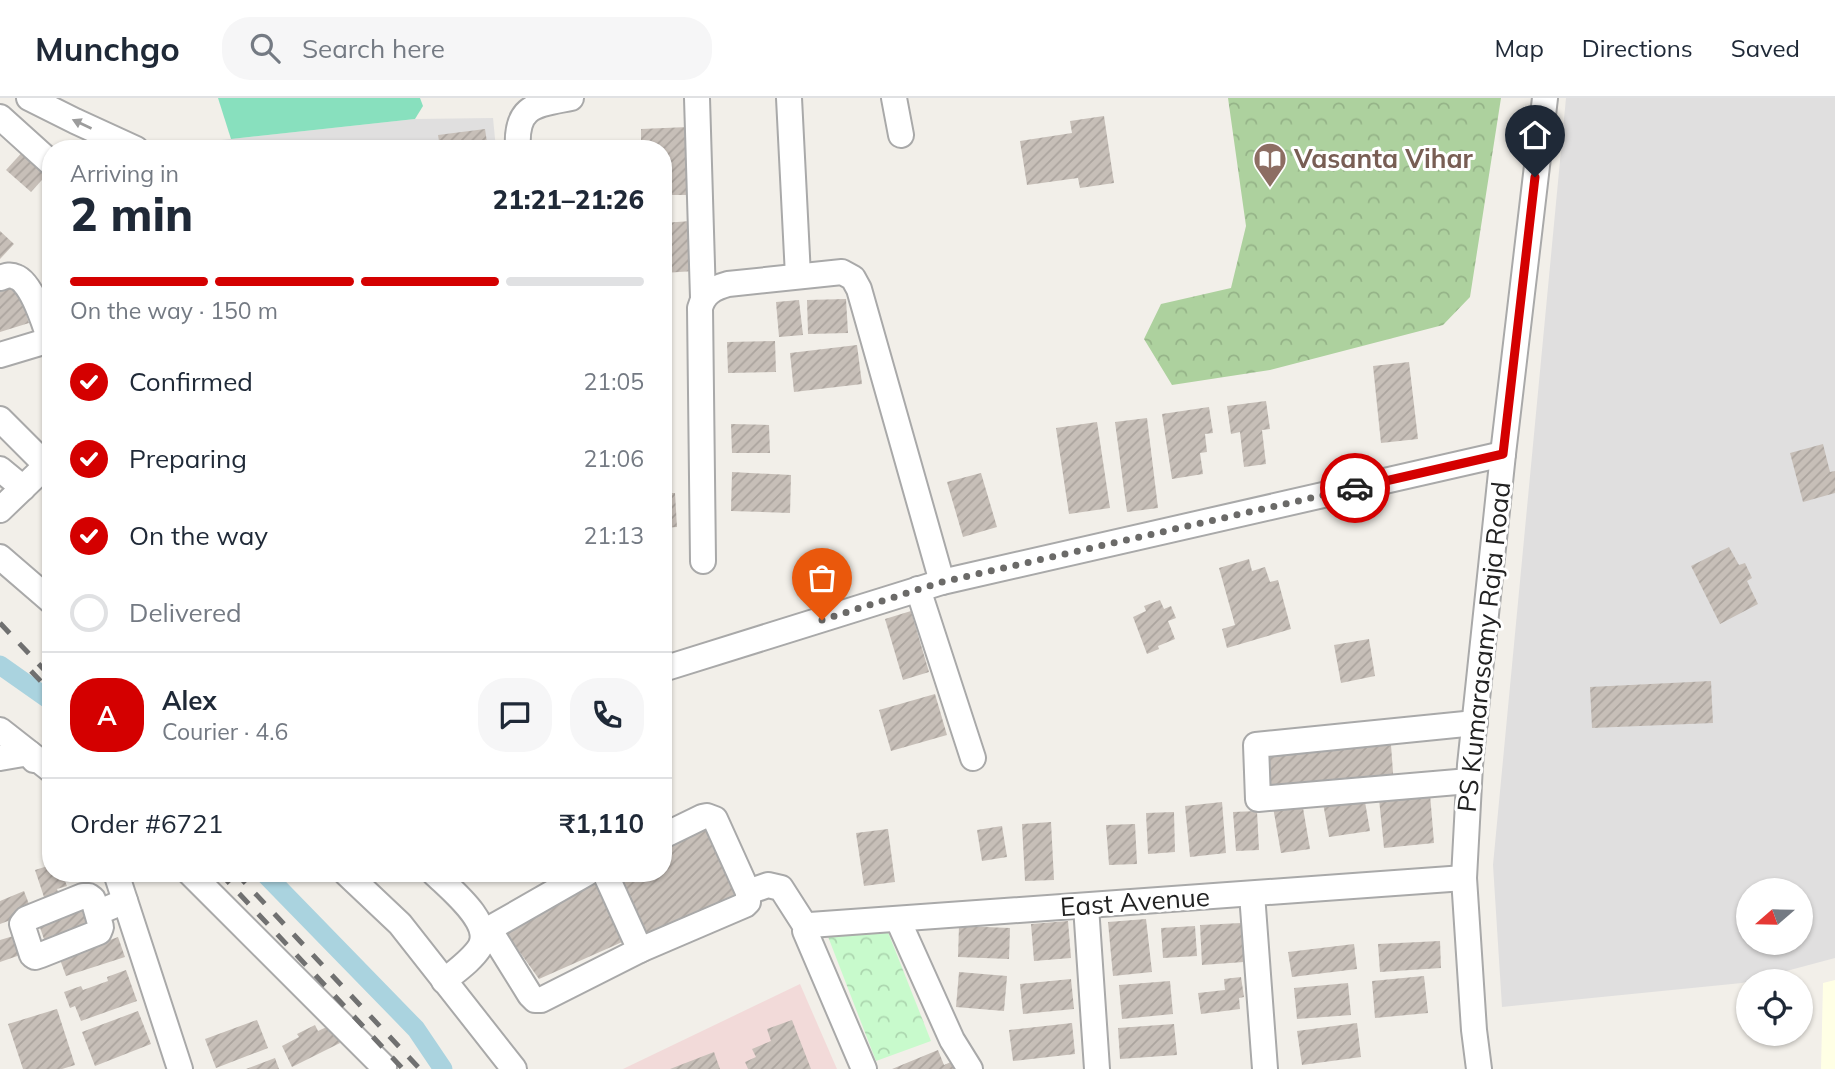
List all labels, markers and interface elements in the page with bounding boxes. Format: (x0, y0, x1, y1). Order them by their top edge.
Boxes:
search box (222, 17, 712, 80)
text: Munchgo (35, 28, 180, 69)
icon: search (246, 29, 284, 67)
text: Search here (302, 32, 445, 65)
text: Map (1494, 33, 1544, 63)
text: Directions (1582, 33, 1693, 63)
text: Saved (1731, 33, 1800, 63)
pin (1505, 105, 1565, 177)
icon: home (1516, 116, 1554, 154)
one-way arrow (72, 119, 92, 130)
library icon: Vasanta Vihar (1251, 140, 1289, 189)
place label: Vasanta Vihar (1293, 142, 1474, 175)
text: Arriving in (70, 159, 179, 188)
text: 21:21–21:26 (493, 183, 644, 216)
text: 2 min (70, 185, 193, 243)
text: On the way · 150 m (70, 296, 278, 325)
icon: check (70, 363, 108, 401)
text: Confirmed (129, 365, 253, 398)
text: 21:05 (584, 367, 644, 396)
icon: check (70, 440, 108, 478)
text: Preparing (129, 442, 247, 475)
text: 21:06 (584, 444, 644, 473)
courier (1320, 453, 1390, 523)
icon: car (1336, 469, 1374, 507)
street label: PS Kumarasamy Raja Road (1450, 480, 1517, 814)
icon: check (70, 517, 108, 555)
text: On the way (129, 519, 268, 552)
text: 21:13 (584, 521, 644, 550)
pin (792, 548, 852, 620)
icon: bag (803, 559, 841, 597)
text: Delivered (129, 596, 242, 629)
button: chat (478, 678, 552, 752)
button: phone (570, 678, 644, 752)
text: Alex (162, 684, 217, 717)
text: A (97, 699, 117, 732)
text: Courier · 4.6 (162, 717, 288, 746)
text: Order #6721 (70, 807, 223, 840)
text: ₹1,110 (560, 807, 644, 840)
north arrow (1736, 878, 1813, 956)
map controls (1736, 878, 1813, 1046)
street label: East Avenue (1059, 880, 1211, 923)
button: locate (1736, 969, 1813, 1046)

